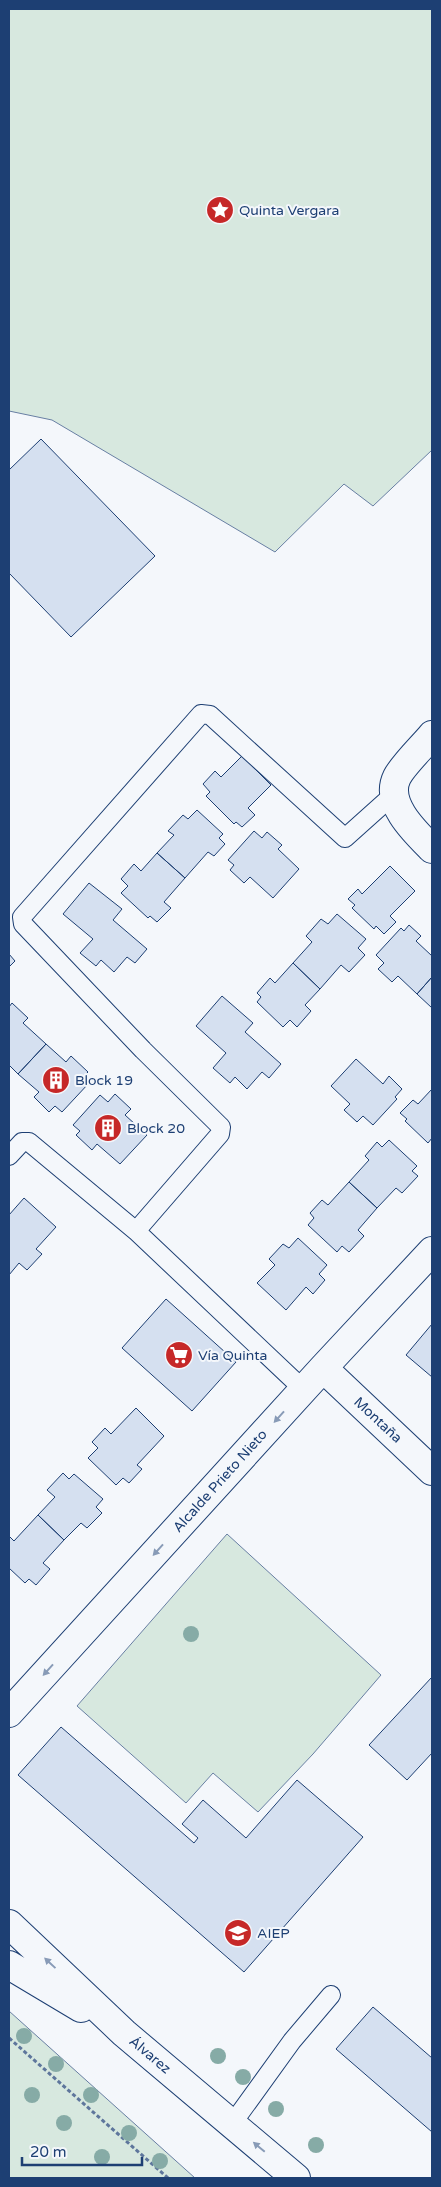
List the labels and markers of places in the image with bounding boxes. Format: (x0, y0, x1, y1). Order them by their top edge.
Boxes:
place icon: Quinta Vergara (205, 195, 235, 225)
place label: Quinta Vergara (239, 202, 339, 219)
building icon: Block 19 (41, 1065, 71, 1095)
place label: Block 19 (75, 1072, 133, 1089)
building icon: Block 20 (93, 1113, 123, 1143)
place label: Block 20 (127, 1120, 185, 1137)
supermarket icon: Vía Quinta (164, 1340, 194, 1370)
place label: Vía Quinta (198, 1347, 267, 1364)
school or university icon: AIEP (223, 1918, 253, 1948)
place label: AIEP (257, 1925, 290, 1942)

